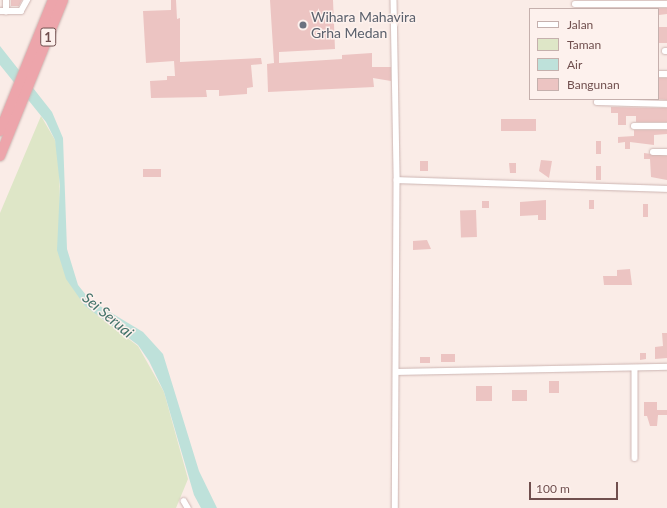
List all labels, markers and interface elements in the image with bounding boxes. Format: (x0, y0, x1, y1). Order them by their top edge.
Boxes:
legend (529, 8, 659, 100)
place label: Wihara Mahavira Grha Medan (311, 9, 416, 42)
text: Jalan (567, 17, 593, 32)
marker: Wihara Mahavira Grha Medan (298, 20, 308, 30)
road number: 1 (40, 26, 56, 48)
text: Taman (567, 37, 601, 52)
text: Air (567, 57, 582, 72)
text: Bangunan (567, 77, 620, 92)
water label: Sei Seruai (79, 289, 137, 341)
scale bar (531, 474, 620, 500)
text: 100 m (536, 481, 570, 496)

